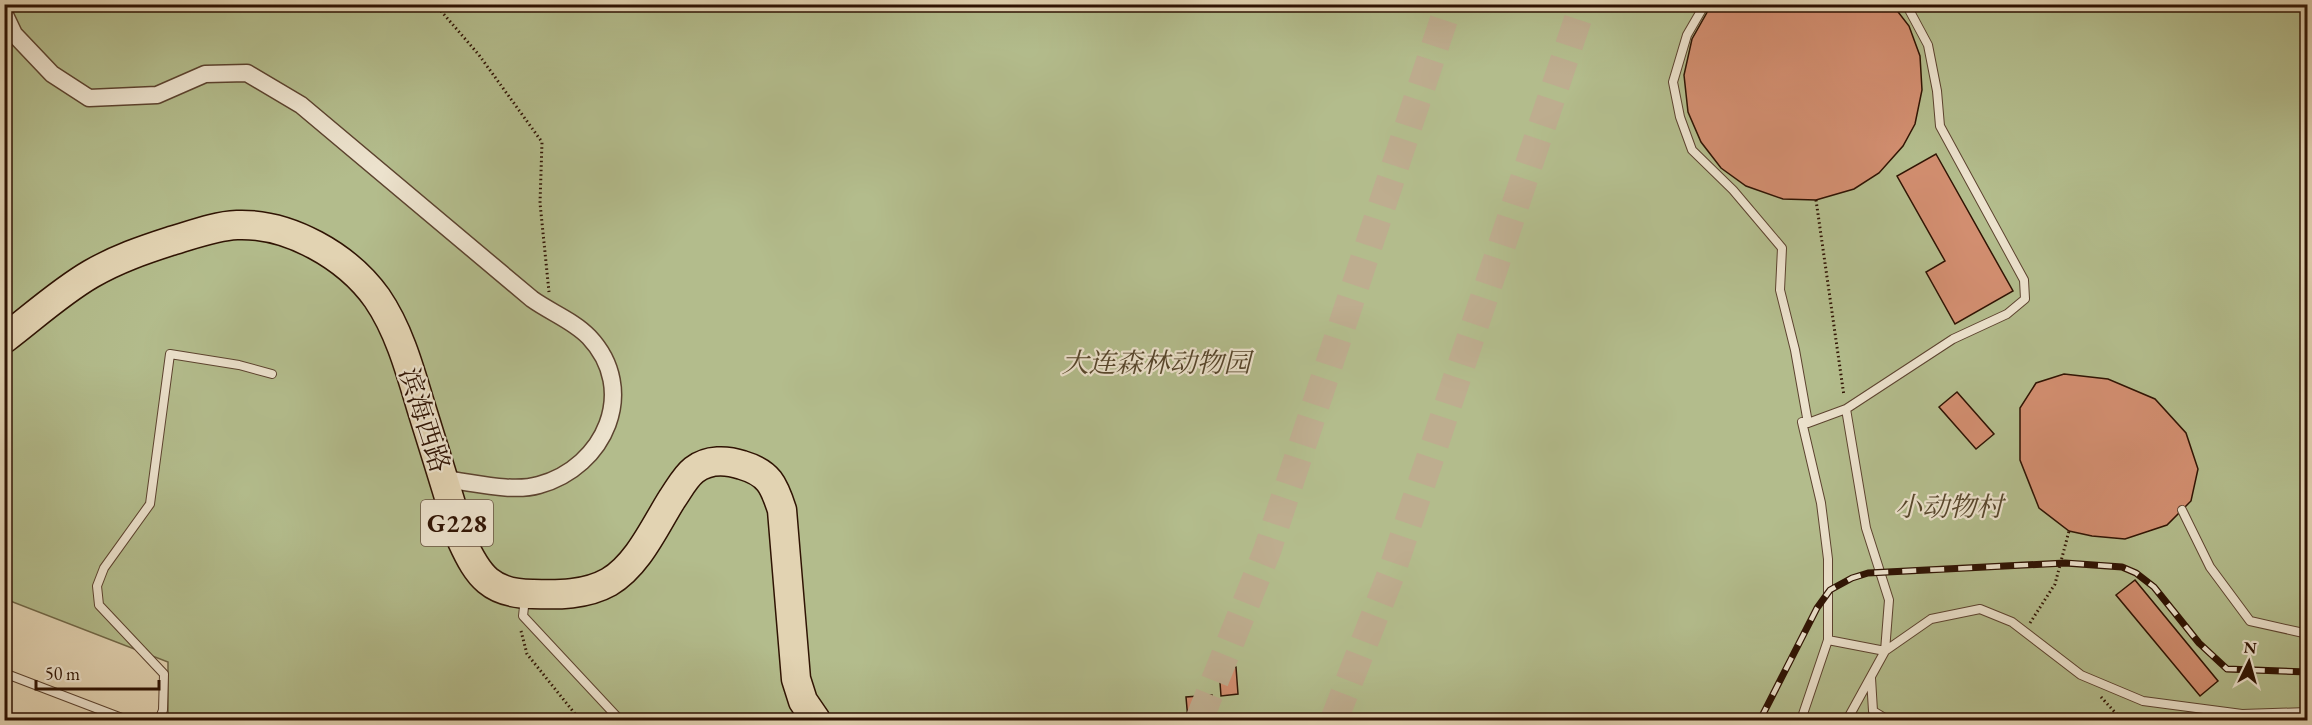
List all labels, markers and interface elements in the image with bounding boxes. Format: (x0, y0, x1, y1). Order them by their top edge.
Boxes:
park label: 大连森林动物园 (1062, 345, 1254, 380)
street label: 滨海西路 (392, 363, 458, 477)
park label: 小动物村 (1895, 489, 2007, 524)
road number: G228 (421, 500, 493, 546)
north arrow (2219, 632, 2279, 692)
text: N (2243, 637, 2258, 659)
scale bar (36, 653, 159, 691)
text: 50 m (45, 662, 80, 685)

